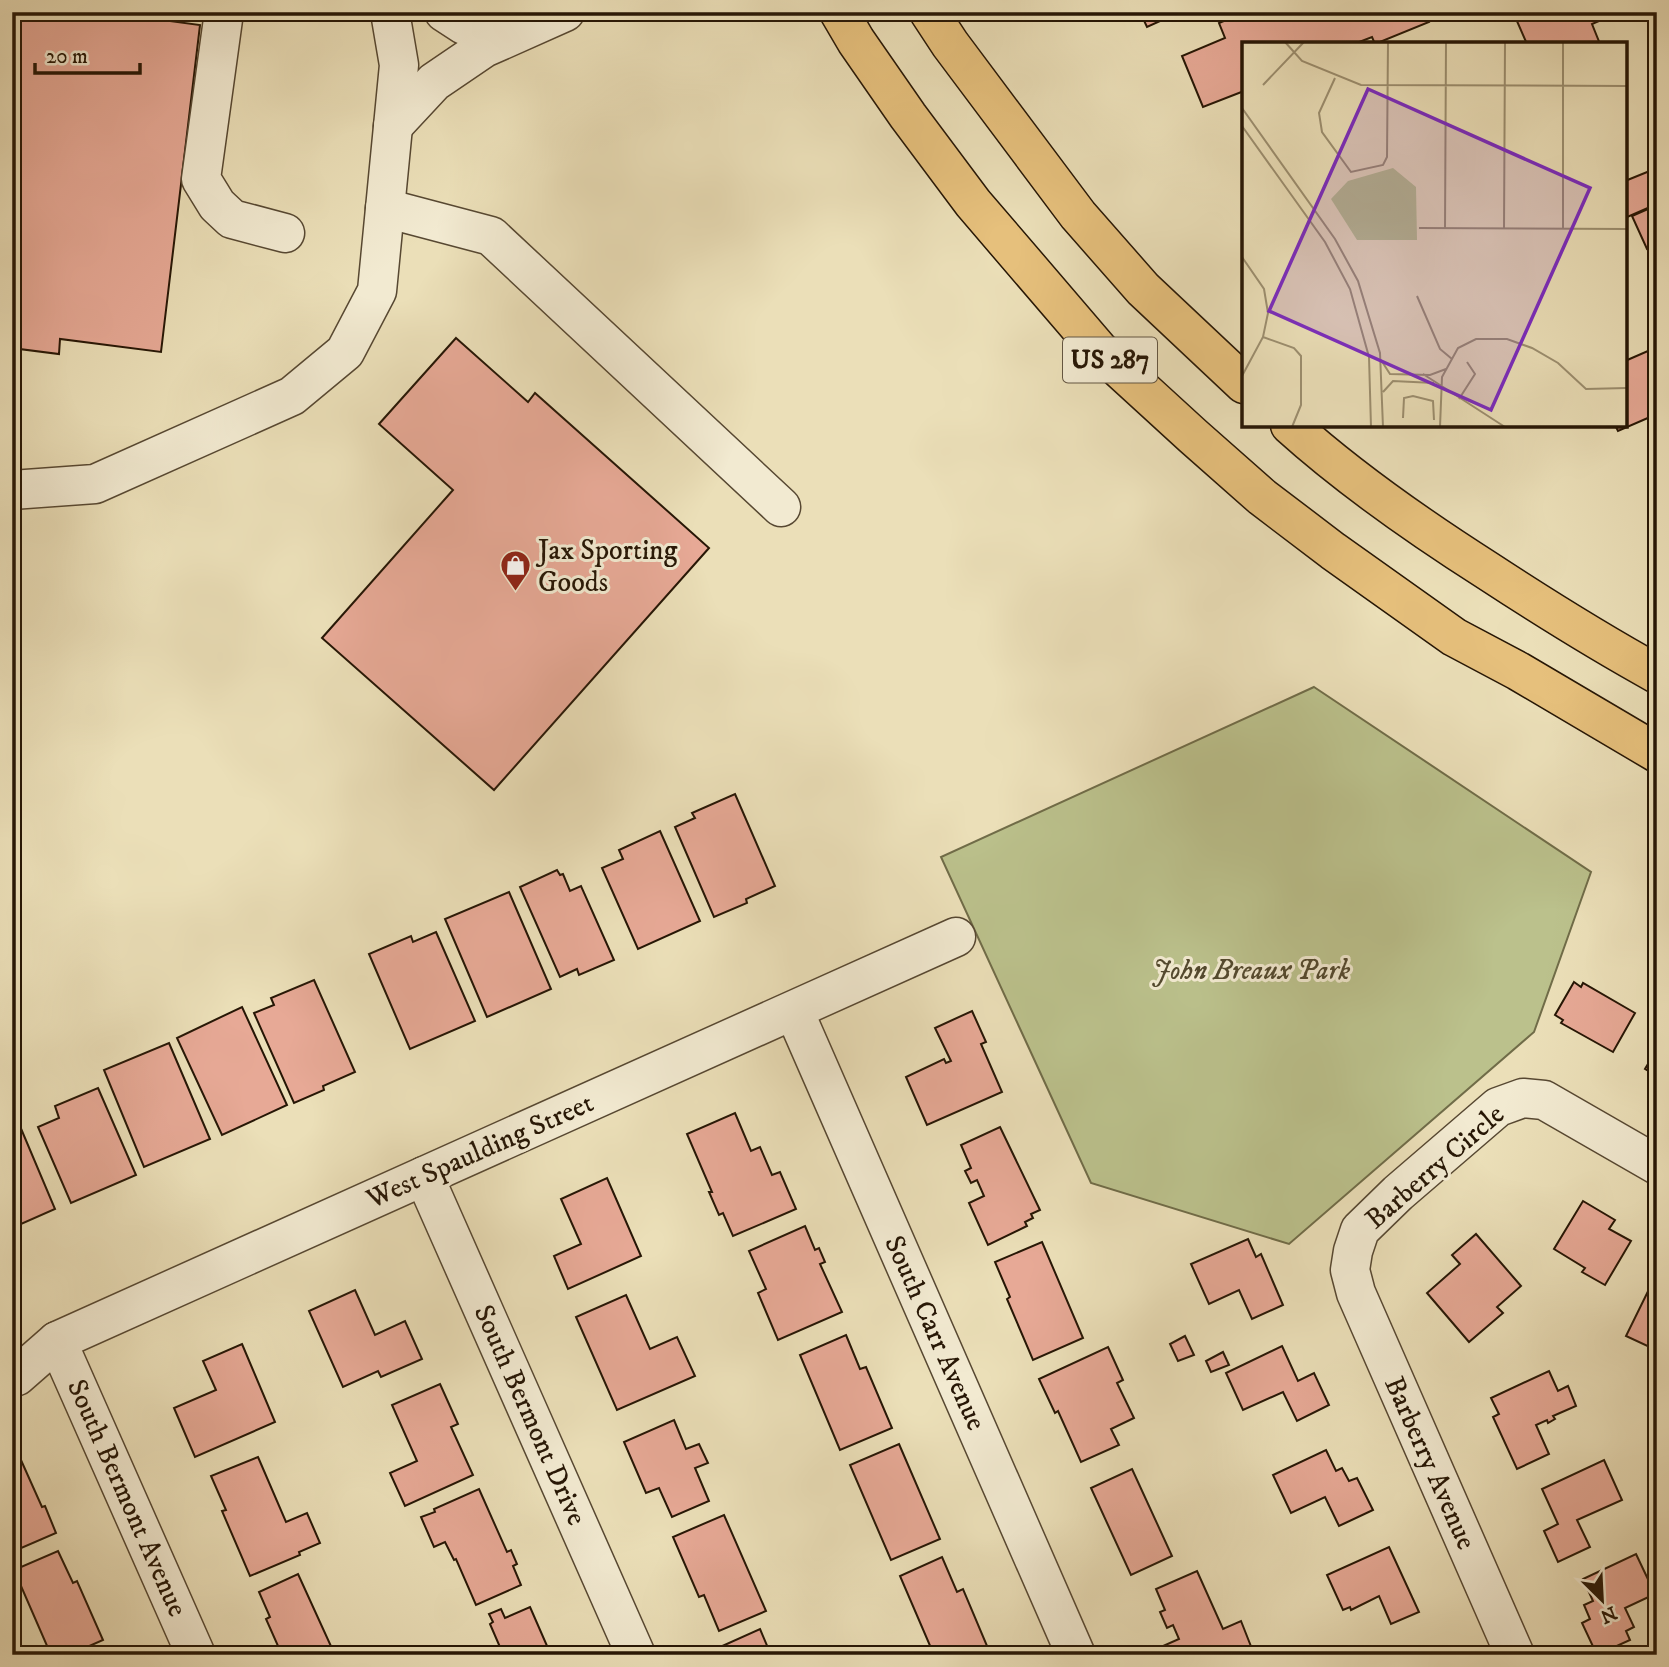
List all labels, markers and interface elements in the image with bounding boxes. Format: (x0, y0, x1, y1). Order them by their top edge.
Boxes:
scale bar (35, 32, 140, 76)
inset map (1242, 42, 1627, 427)
text: 20 m (46, 44, 88, 70)
road number: US 287 (1063, 338, 1157, 382)
place label: Jax Sporting Goods (535, 533, 678, 600)
shop icon: Jax Sporting Goods (498, 549, 532, 593)
park label: John Breaux Park (1152, 953, 1350, 988)
street label: West Spaulding Street (360, 1085, 599, 1217)
street label: Barberry Circle (1358, 1097, 1512, 1237)
street label: South Carr Avenue (876, 1230, 994, 1436)
street label: South Bermont Drive (466, 1299, 594, 1531)
street label: Barberry Avenue (1376, 1371, 1484, 1555)
street label: South Bermont Avenue (59, 1374, 195, 1622)
north arrow (1568, 1566, 1638, 1636)
text: N (1596, 1600, 1620, 1628)

